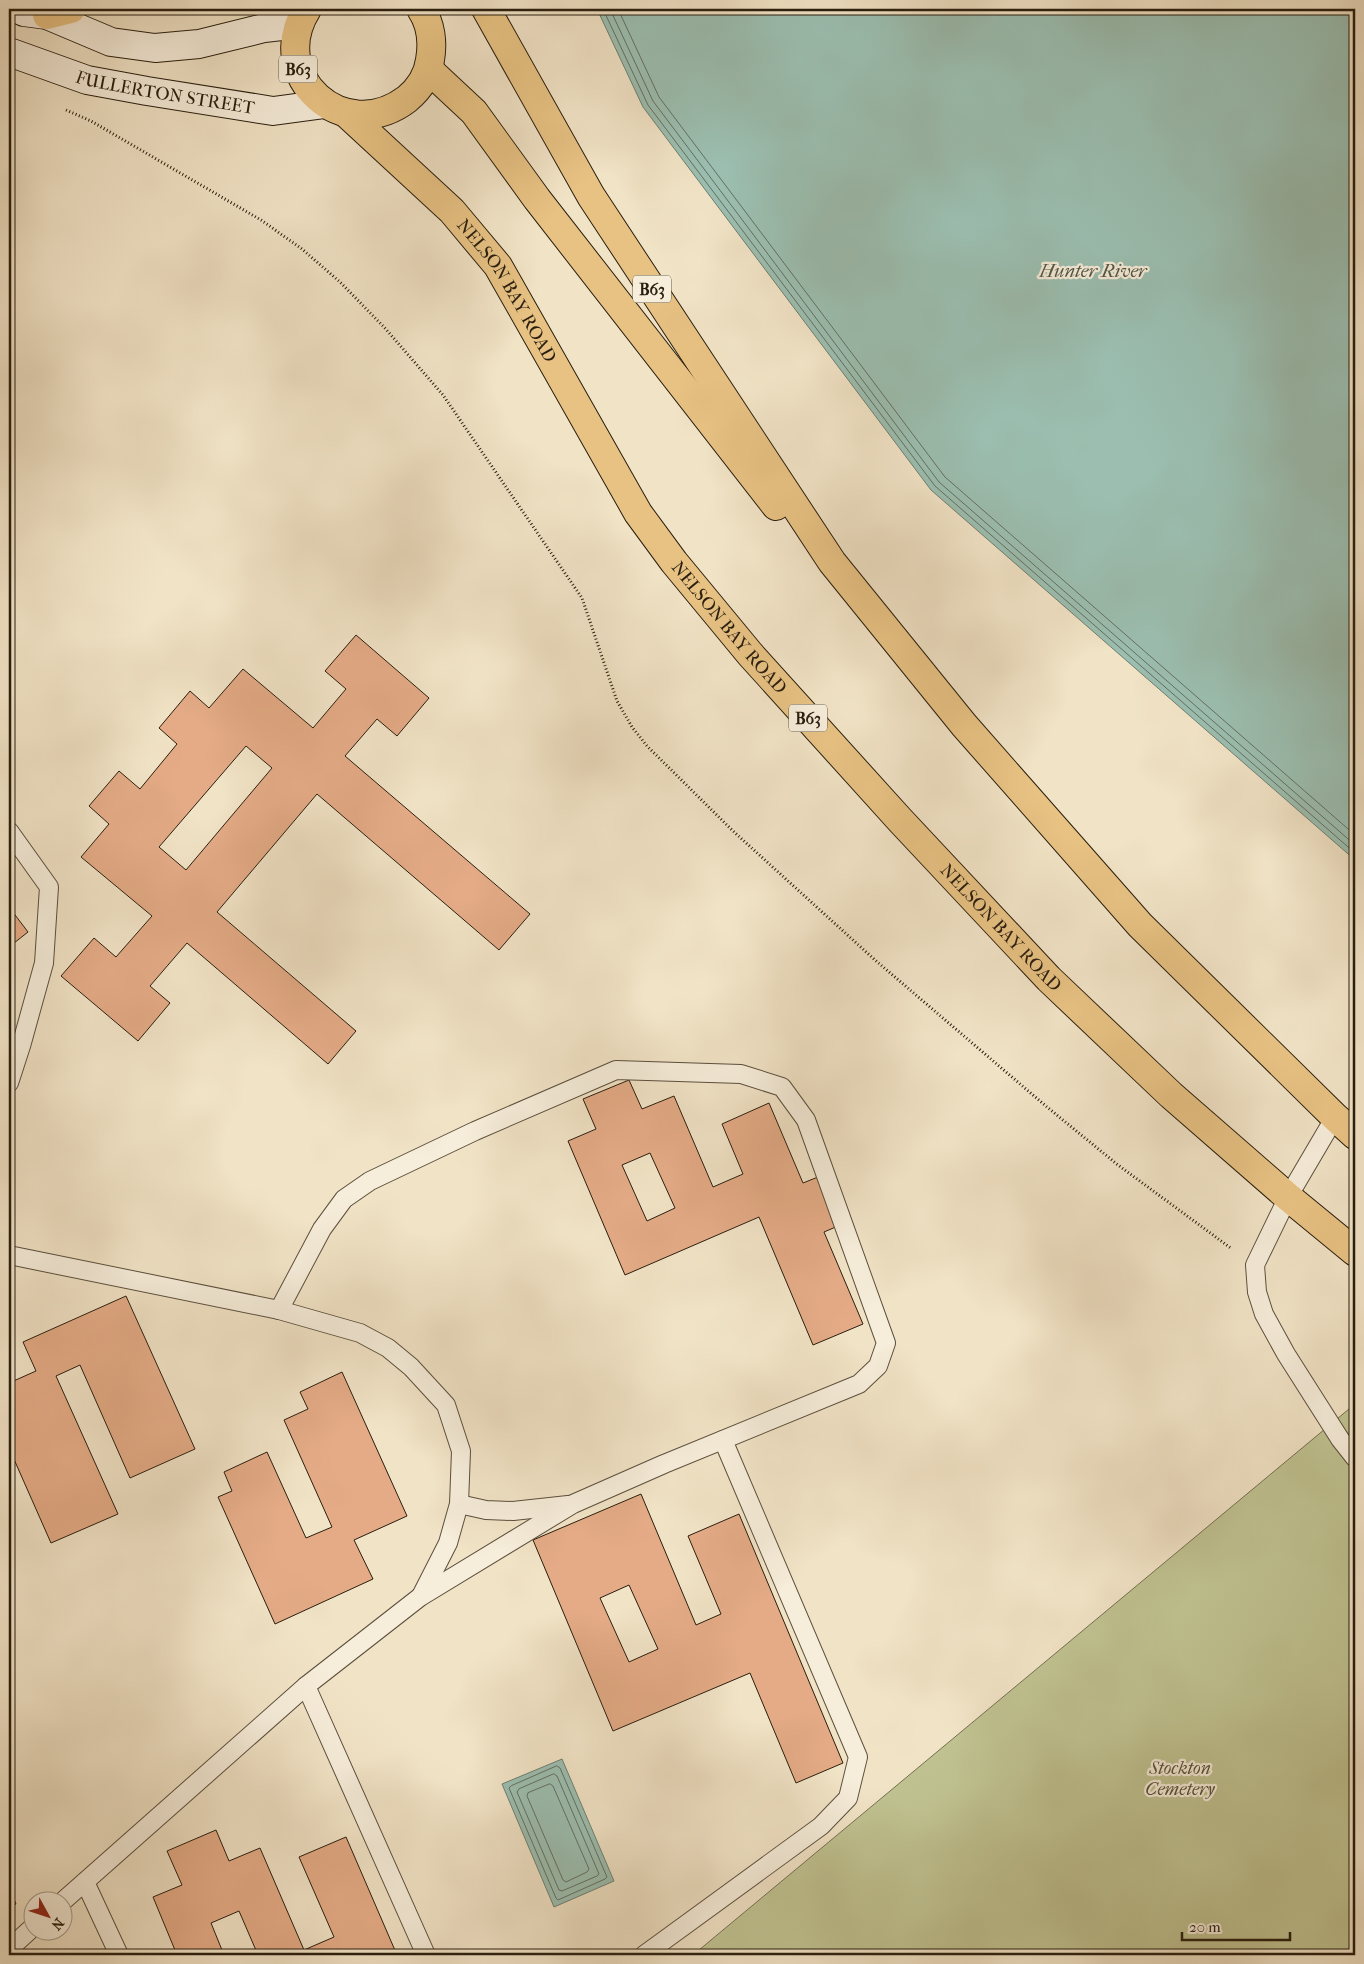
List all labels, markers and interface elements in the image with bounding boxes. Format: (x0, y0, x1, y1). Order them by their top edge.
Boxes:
road number: B63 (279, 56, 317, 82)
street label: FULLERTON STREET (73, 66, 257, 119)
street label: NELSON BAY ROAD (453, 215, 561, 366)
water label: Hunter River (1038, 260, 1148, 282)
road number: B63 (633, 276, 671, 302)
street label: NELSON BAY ROAD (667, 557, 791, 698)
road number: B63 (789, 704, 827, 731)
street label: NELSON BAY ROAD (936, 859, 1066, 996)
park label: Stockton Cemetery (1145, 1758, 1215, 1800)
north arrow (22, 1892, 72, 1942)
scale bar (1182, 1909, 1289, 1941)
text: N (47, 1915, 68, 1934)
text: 20 m (1189, 1918, 1221, 1936)

